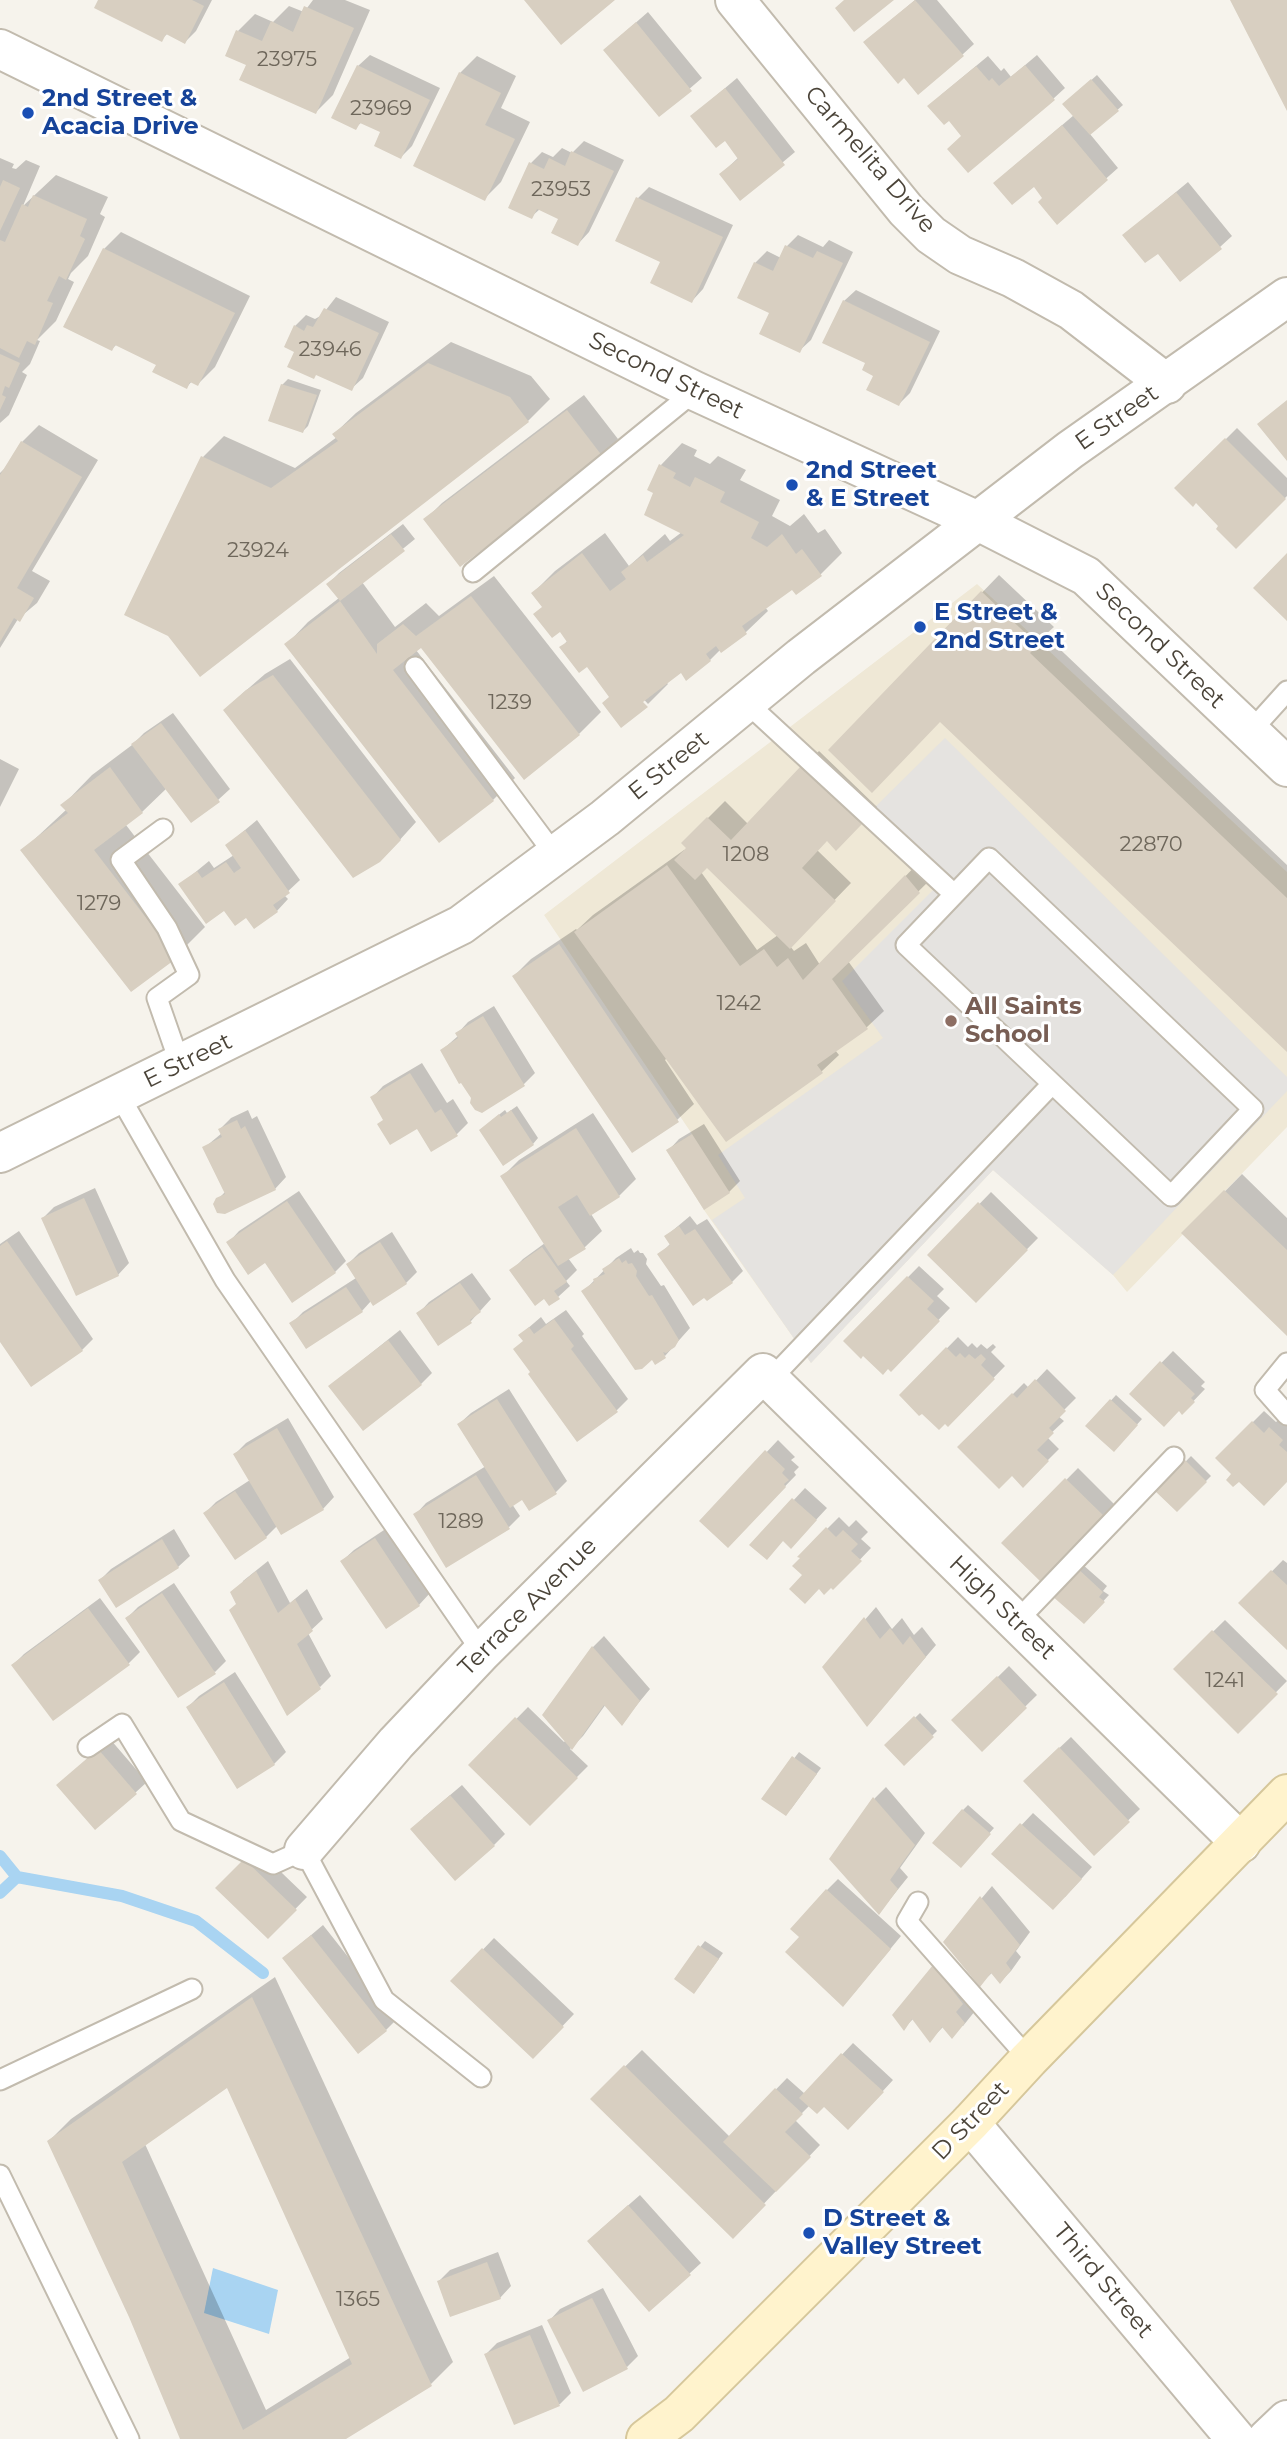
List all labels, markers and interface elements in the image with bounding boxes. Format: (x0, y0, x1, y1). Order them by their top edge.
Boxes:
house number: 23975 (257, 47, 317, 73)
street label: Carmelita Drive (798, 80, 942, 240)
place label: 2nd Street & Acacia Drive (42, 85, 199, 141)
house number: 23969 (350, 96, 412, 122)
marker: 2nd Street & Acacia Drive (20, 105, 36, 121)
house number: 23953 (531, 177, 591, 203)
street label: Second Street (584, 326, 748, 426)
house number: 23946 (298, 337, 362, 363)
street label: E Street (1070, 379, 1164, 457)
place label: 2nd Street & E Street (806, 457, 937, 513)
marker: 2nd Street & E Street (784, 477, 800, 493)
house number: 23924 (227, 538, 289, 564)
street label: Second Street (1089, 577, 1231, 715)
place label: E Street & 2nd Street (934, 599, 1065, 655)
marker: E Street & 2nd Street (912, 619, 928, 635)
house number: 1239 (488, 690, 532, 716)
street label: E Street (623, 725, 715, 807)
house number: 22870 (1119, 832, 1183, 858)
house number: 1208 (723, 842, 769, 868)
house number: 1279 (77, 891, 121, 917)
house number: 1242 (717, 991, 761, 1017)
place label: All Saints School (965, 993, 1082, 1049)
marker: All Saints School (943, 1013, 959, 1029)
street label: E Street (139, 1027, 237, 1095)
house number: 1289 (438, 1509, 484, 1535)
street label: Terrace Avenue (453, 1532, 603, 1682)
street label: High Street (943, 1550, 1061, 1666)
house number: 1241 (1205, 1668, 1245, 1694)
street label: D Street (926, 2076, 1016, 2166)
place label: D Street & Valley Street (823, 2205, 982, 2261)
street label: Third Street (1047, 2218, 1159, 2344)
marker: D Street & Valley Street (801, 2225, 817, 2241)
house number: 1365 (336, 2287, 380, 2313)

